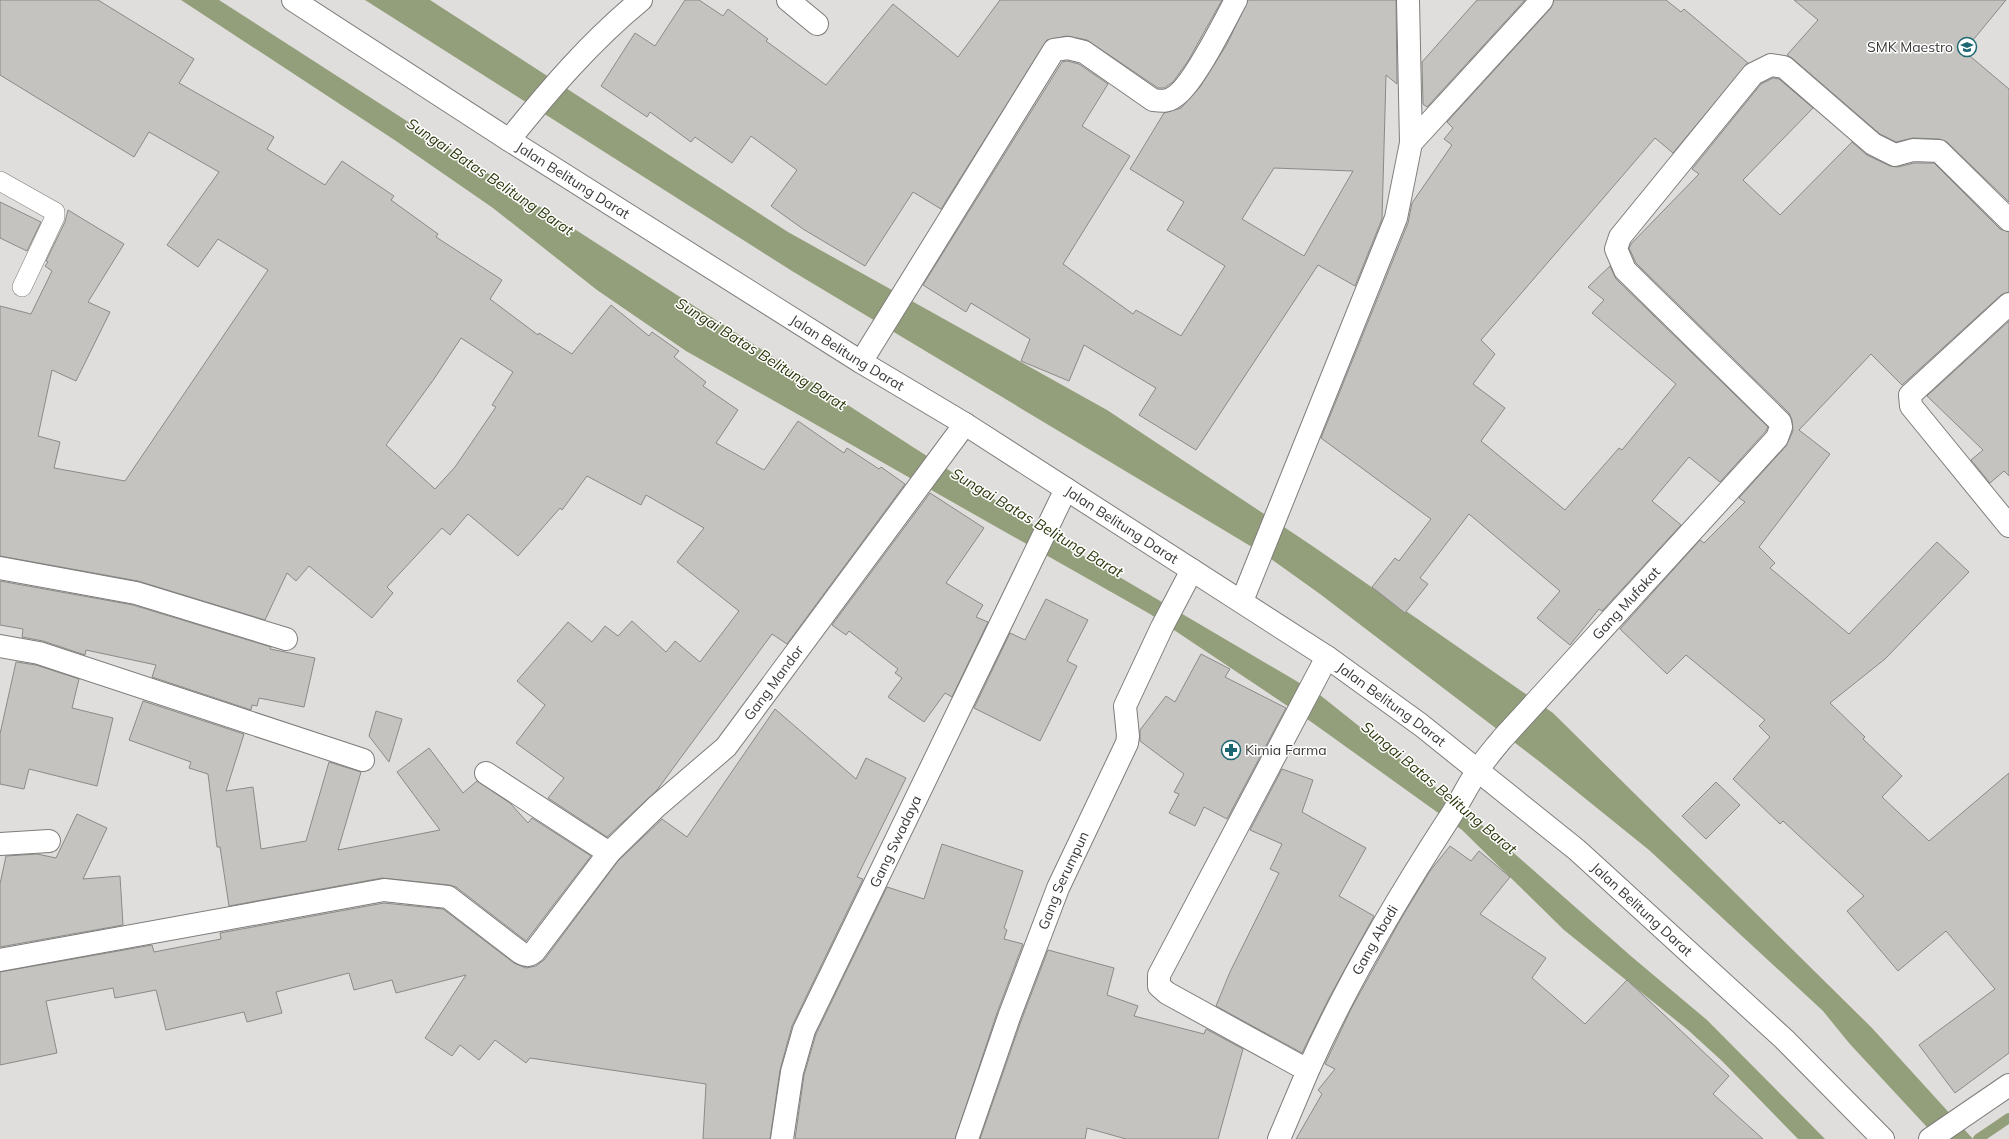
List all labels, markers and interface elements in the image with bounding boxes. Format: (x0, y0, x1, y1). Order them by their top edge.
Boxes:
school or university icon: SMK Maestro (1956, 36, 1978, 58)
place label: SMK Maestro (1867, 38, 1953, 56)
water label: Sungai Batas Belitung Barat (403, 114, 578, 240)
street label: Jalan Belitung Darat (513, 138, 633, 223)
water label: Sungai Batas Belitung Barat (673, 293, 851, 414)
street label: Jalan Belitung Darat (787, 311, 908, 395)
water label: Sungai Batas Belitung Barat (948, 464, 1127, 582)
street label: Jalan Belitung Darat (1062, 482, 1182, 568)
street label: Gang Mufakat (1588, 563, 1664, 643)
street label: Gang Mandor (740, 641, 808, 724)
street label: Jalan Belitung Darat (1333, 658, 1450, 750)
water label: Sungai Batas Belitung Barat (1358, 717, 1521, 859)
pharmacy icon: Kimia Farma (1220, 739, 1242, 761)
place label: Kimia Farma (1245, 741, 1327, 759)
street label: Gang Swadaya (865, 792, 925, 891)
street label: Gang Serumpun (1034, 828, 1093, 932)
street label: Jalan Belitung Darat (1588, 858, 1696, 960)
street label: Gang Abadi (1348, 902, 1402, 978)

